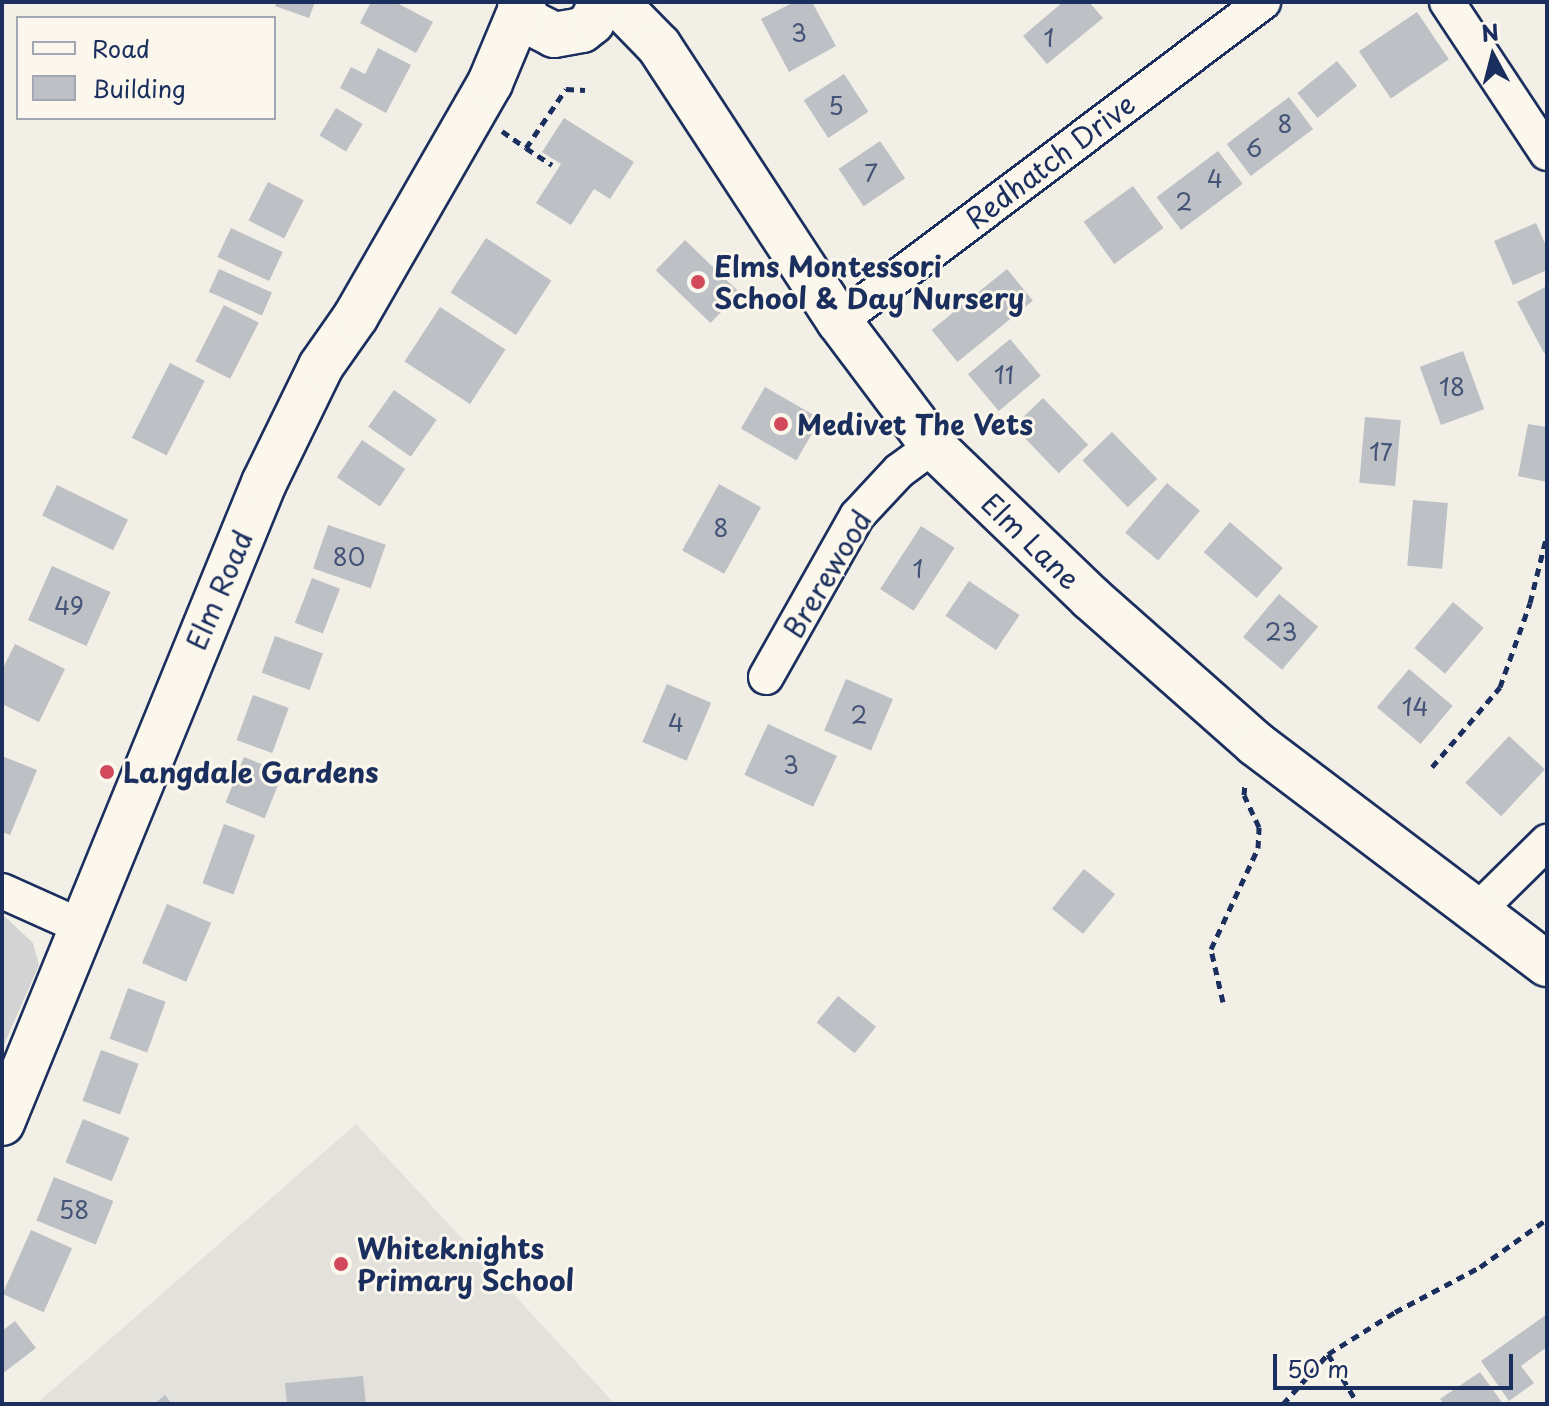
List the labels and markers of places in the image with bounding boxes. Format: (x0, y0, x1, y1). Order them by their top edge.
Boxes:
place label: Elms Montessori School & Day Nursery (714, 249, 1026, 315)
marker: Elms Montessori School & Day Nursery (689, 273, 707, 291)
place label: Medivet The Vets (797, 407, 1037, 441)
marker: Medivet The Vets (772, 415, 790, 433)
place label: Langdale Gardens (123, 755, 380, 789)
marker: Langdale Gardens (98, 763, 116, 781)
place label: Whiteknights Primary School (357, 1231, 574, 1297)
marker: Whiteknights Primary School (332, 1255, 350, 1273)

